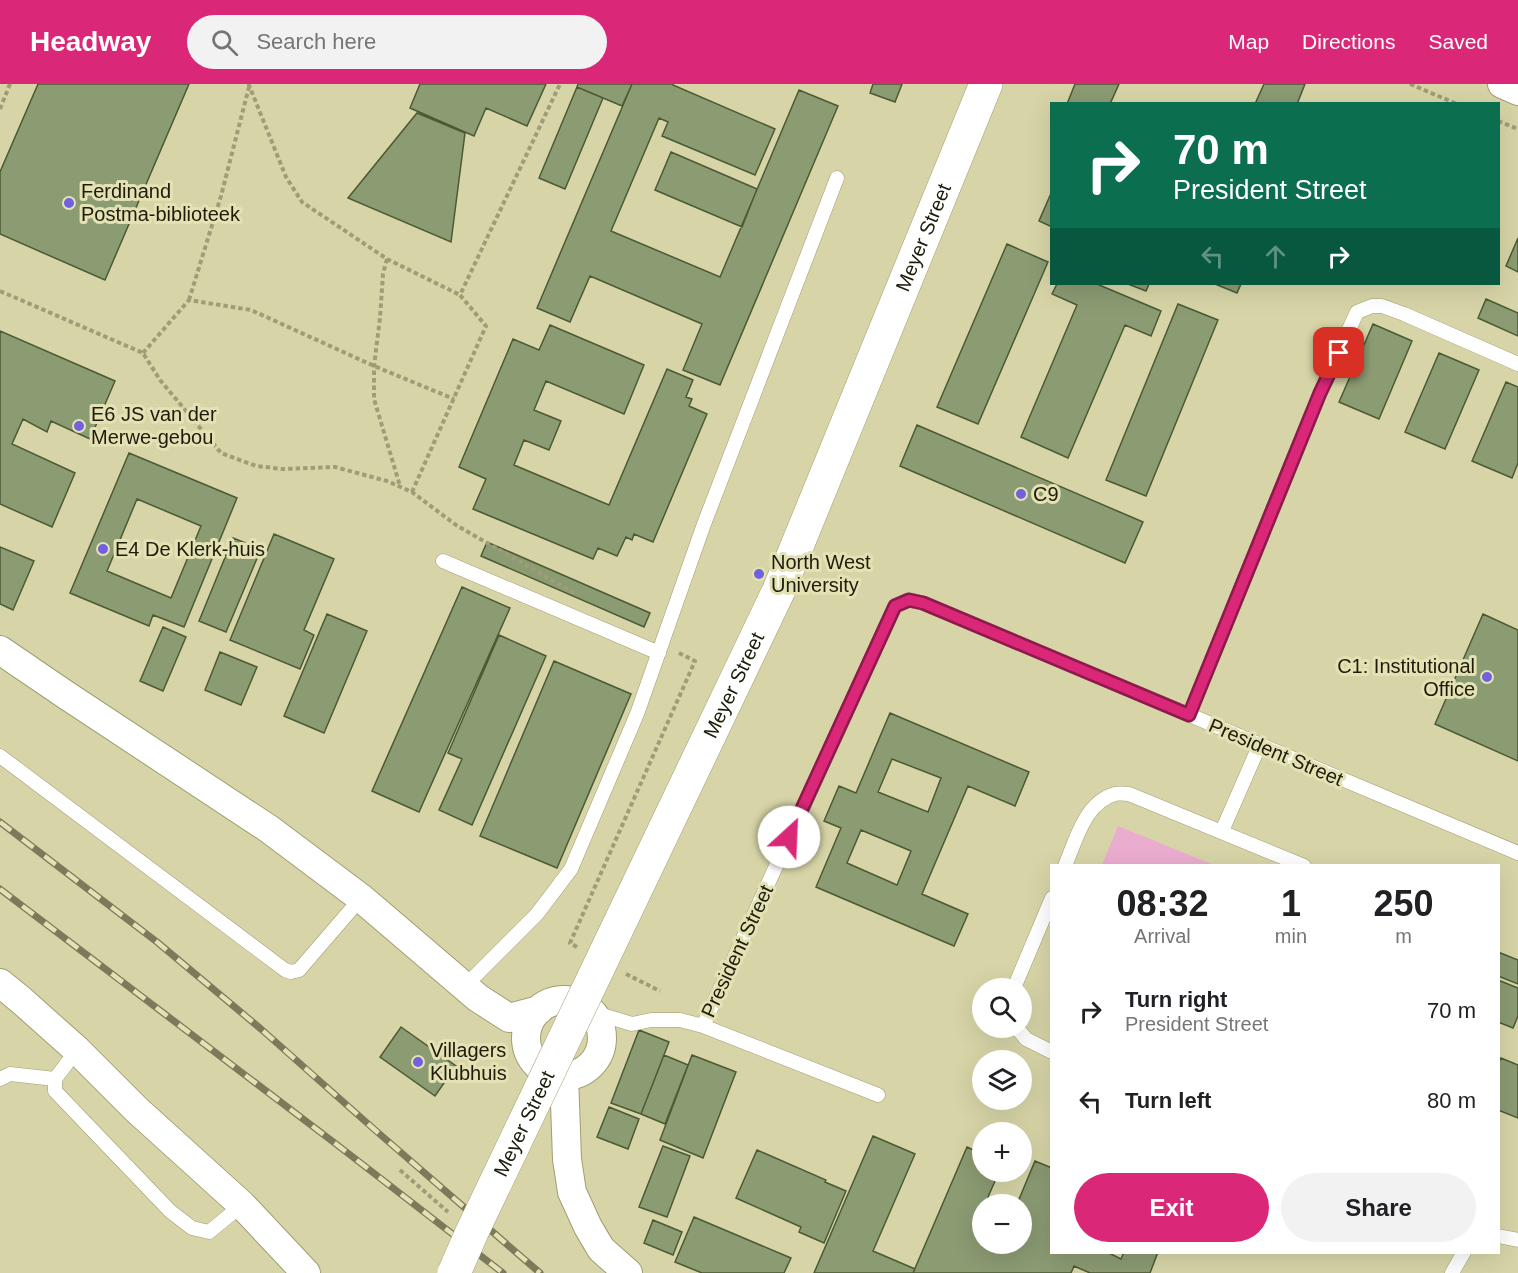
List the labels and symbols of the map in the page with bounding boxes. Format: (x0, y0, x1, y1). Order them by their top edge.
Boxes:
place label: Ferdinand Postma-biblioteek (81, 180, 241, 225)
street label: Meyer Street (891, 180, 955, 295)
marker: Ferdinand Postma-biblioteek (62, 196, 76, 210)
pin (1313, 327, 1364, 378)
place label: E6 JS van der Merwe-gebou (91, 403, 217, 448)
marker: E6 JS van der Merwe-gebou (72, 419, 86, 433)
place label: C9 (1033, 483, 1059, 505)
marker: C9 (1014, 487, 1028, 501)
place label: E4 De Klerk-huis (115, 538, 265, 560)
marker: E4 De Klerk-huis (96, 542, 110, 556)
place label: North West University (771, 551, 871, 596)
marker: North West University (752, 567, 766, 581)
street label: Meyer Street (699, 628, 768, 742)
place label: C1: Institutional Office (1337, 655, 1475, 700)
marker: C1: Institutional Office (1480, 670, 1494, 684)
street label: President Street (1206, 714, 1347, 790)
position arrow (757, 805, 821, 869)
street label: President Street (697, 881, 777, 1021)
place label: Villagers Klubhuis (430, 1039, 507, 1084)
marker: Villagers Klubhuis (411, 1055, 425, 1069)
street label: Meyer Street (489, 1067, 559, 1180)

